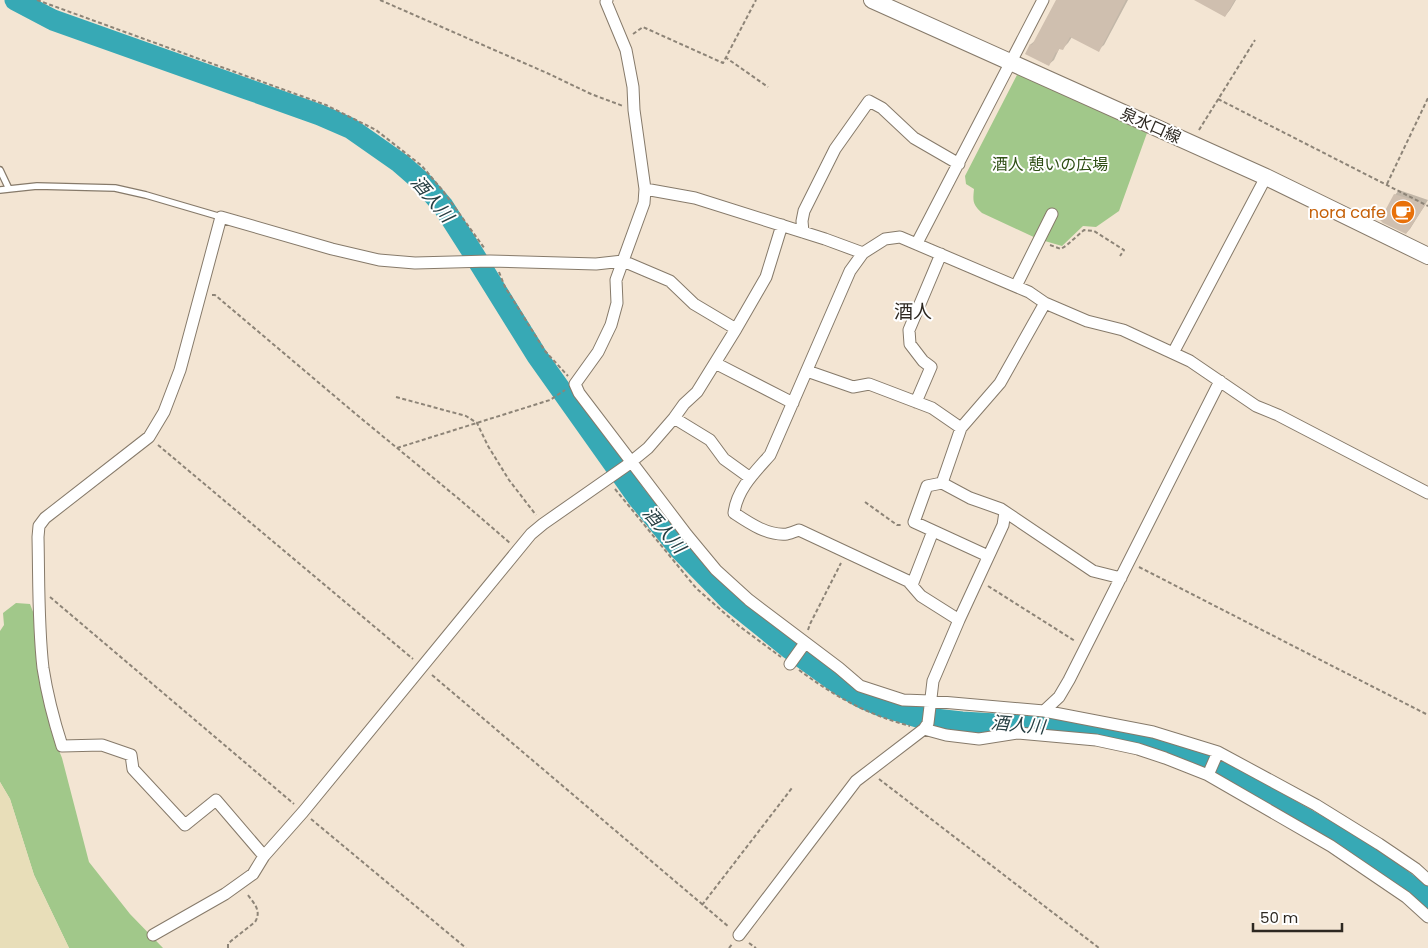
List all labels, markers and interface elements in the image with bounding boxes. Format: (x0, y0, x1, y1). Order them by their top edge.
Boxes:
street label: 泉水口線 (1117, 102, 1185, 149)
park label: 酒人 憩いの広場 (992, 153, 1108, 176)
water label: 酒人川 (405, 170, 461, 229)
cafe icon: nora cafe (1390, 199, 1416, 225)
place label: nora cafe (1309, 201, 1386, 224)
district label: 酒人 (894, 298, 932, 325)
water label: 酒人川 (637, 501, 693, 560)
water label: 酒人川 (990, 710, 1048, 739)
scale bar (1253, 900, 1342, 932)
text: 50 m (1260, 907, 1298, 928)

